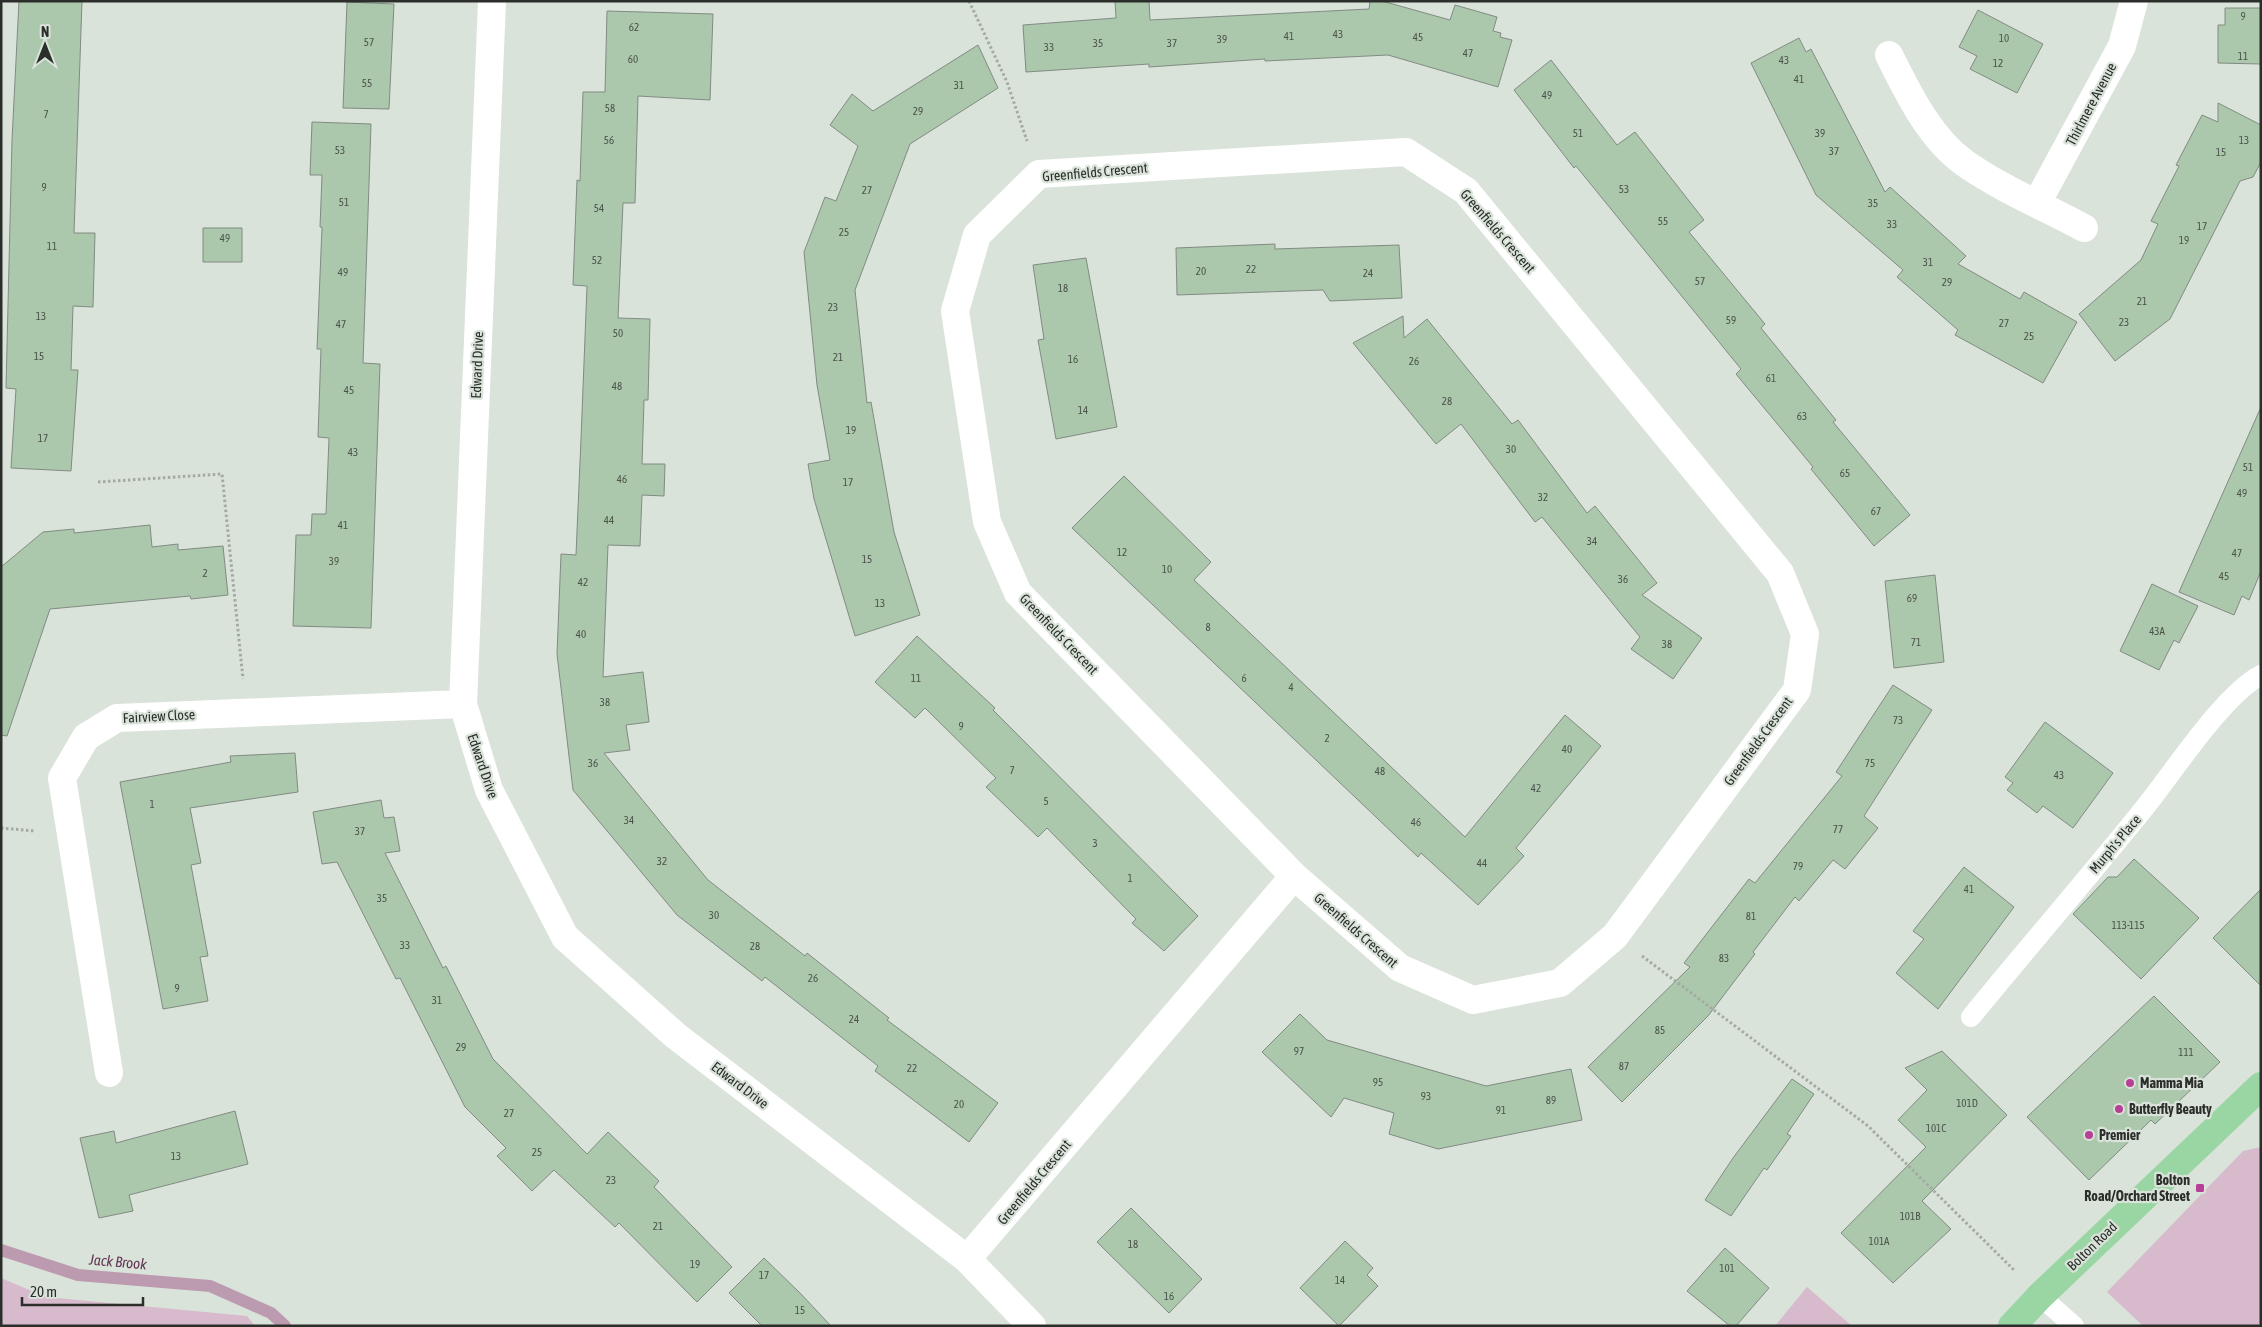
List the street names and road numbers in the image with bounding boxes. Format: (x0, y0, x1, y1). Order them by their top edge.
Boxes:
street label: Thirlmere Avenue (2063, 60, 2119, 148)
street label: Greenfields Crescent (1042, 159, 1148, 185)
street label: Greenfields Crescent (1457, 186, 1539, 276)
street label: Edward Drive (468, 331, 486, 399)
street label: Greenfields Crescent (1017, 590, 1101, 678)
street label: Greenfields Crescent (1720, 694, 1796, 788)
street label: Fairview Close (122, 706, 196, 726)
street label: Edward Drive (464, 732, 502, 800)
street label: Murph's Place (2086, 812, 2144, 876)
street label: Greenfields Crescent (1311, 889, 1401, 971)
street label: Edward Drive (708, 1058, 772, 1112)
street label: Greenfields Crescent (994, 1136, 1074, 1228)
street label: Bolton Road (2064, 1218, 2120, 1274)

